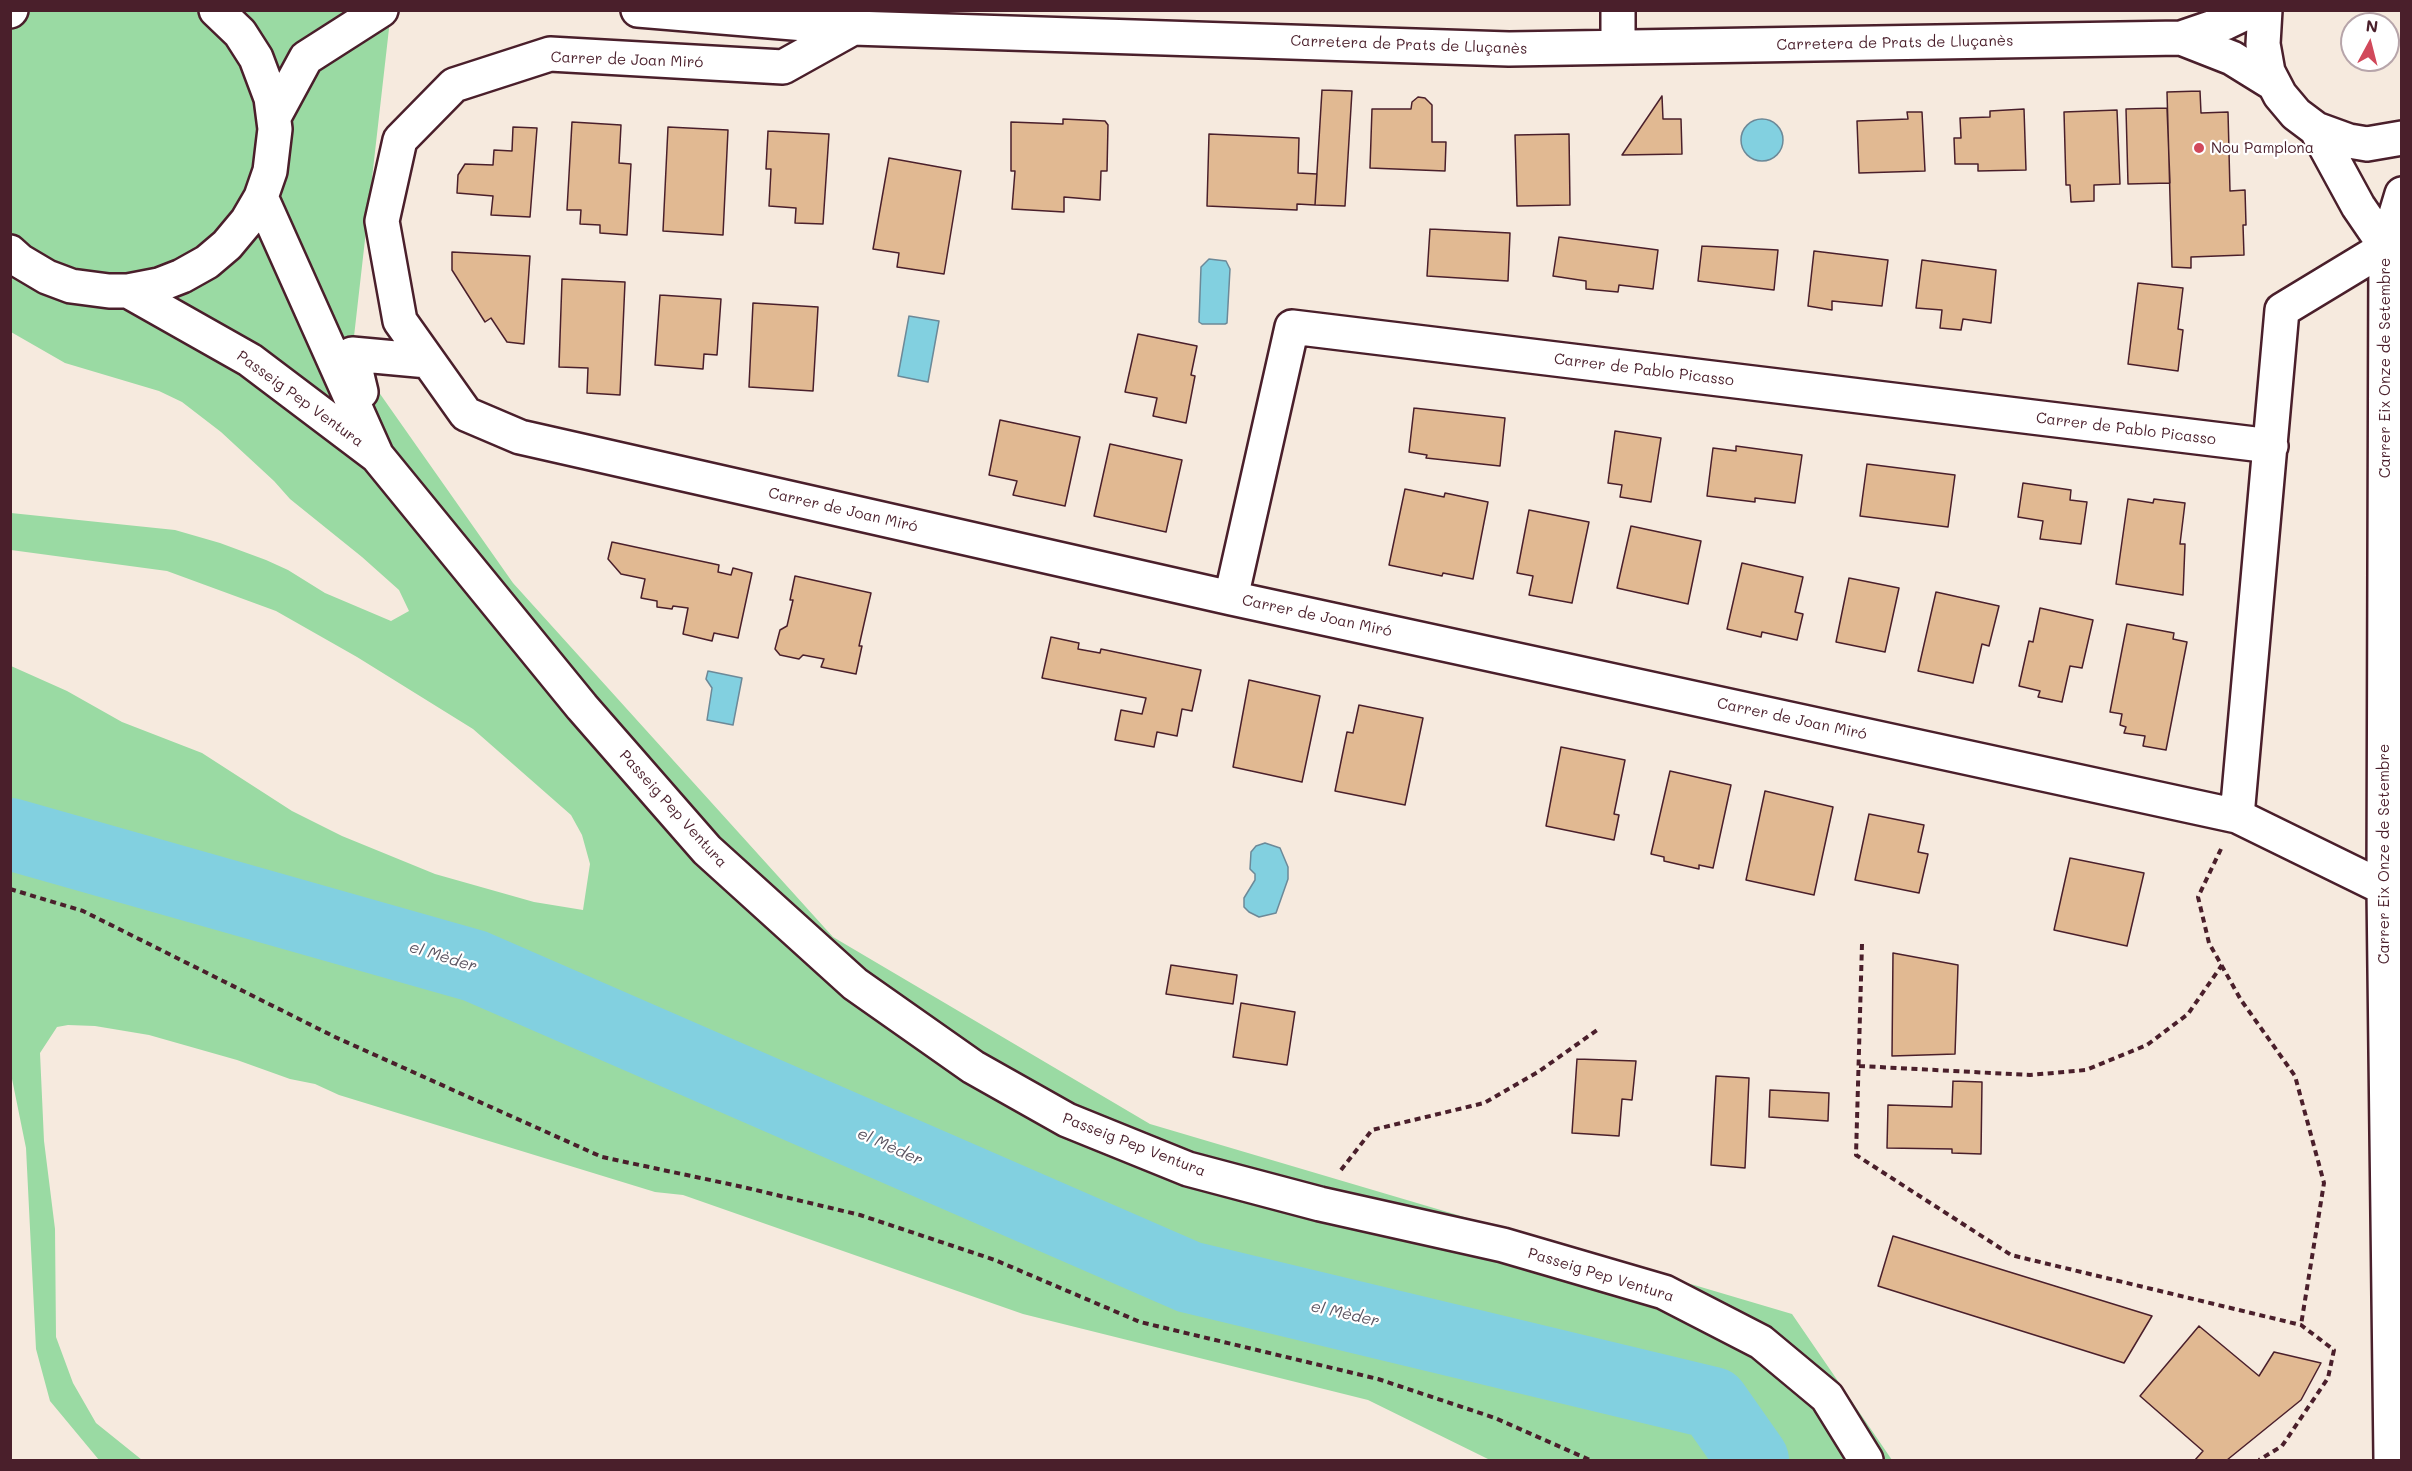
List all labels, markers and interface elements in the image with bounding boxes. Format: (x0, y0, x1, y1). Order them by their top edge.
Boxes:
north arrow (2340, 12, 2400, 72)
text: N (2365, 14, 2379, 37)
street label: Carretera de Prats de Lluçanès (1290, 32, 1528, 58)
street label: Carretera de Prats de Lluçanès (1776, 32, 2014, 54)
street label: Carrer de Joan Miró (550, 48, 704, 72)
place label: Nou Pamplona (2211, 139, 2314, 157)
marker: Nou Pamplona (2192, 141, 2206, 155)
street label: Carrer Eix Onze de Setembre (2376, 258, 2394, 478)
street label: Passeig Pep Ventura (233, 347, 367, 451)
street label: Carrer de Pablo Picasso (1553, 350, 1735, 390)
street label: Carrer de Pablo Picasso (2035, 409, 2217, 449)
street label: Carrer de Joan Miró (766, 484, 920, 536)
street label: Carrer de Joan Miró (1240, 591, 1394, 641)
street label: Carrer de Joan Miró (1715, 694, 1869, 744)
street label: Carrer Eix Onze de Setembre (2375, 744, 2393, 964)
street label: Passeig Pep Ventura (615, 747, 731, 871)
water label: el Mèder (407, 938, 479, 976)
street label: Passeig Pep Ventura (1060, 1109, 1208, 1181)
water label: el Mèder (854, 1124, 926, 1170)
street label: Passeig Pep Ventura (1526, 1244, 1676, 1306)
water label: el Mèder (1309, 1297, 1381, 1331)

